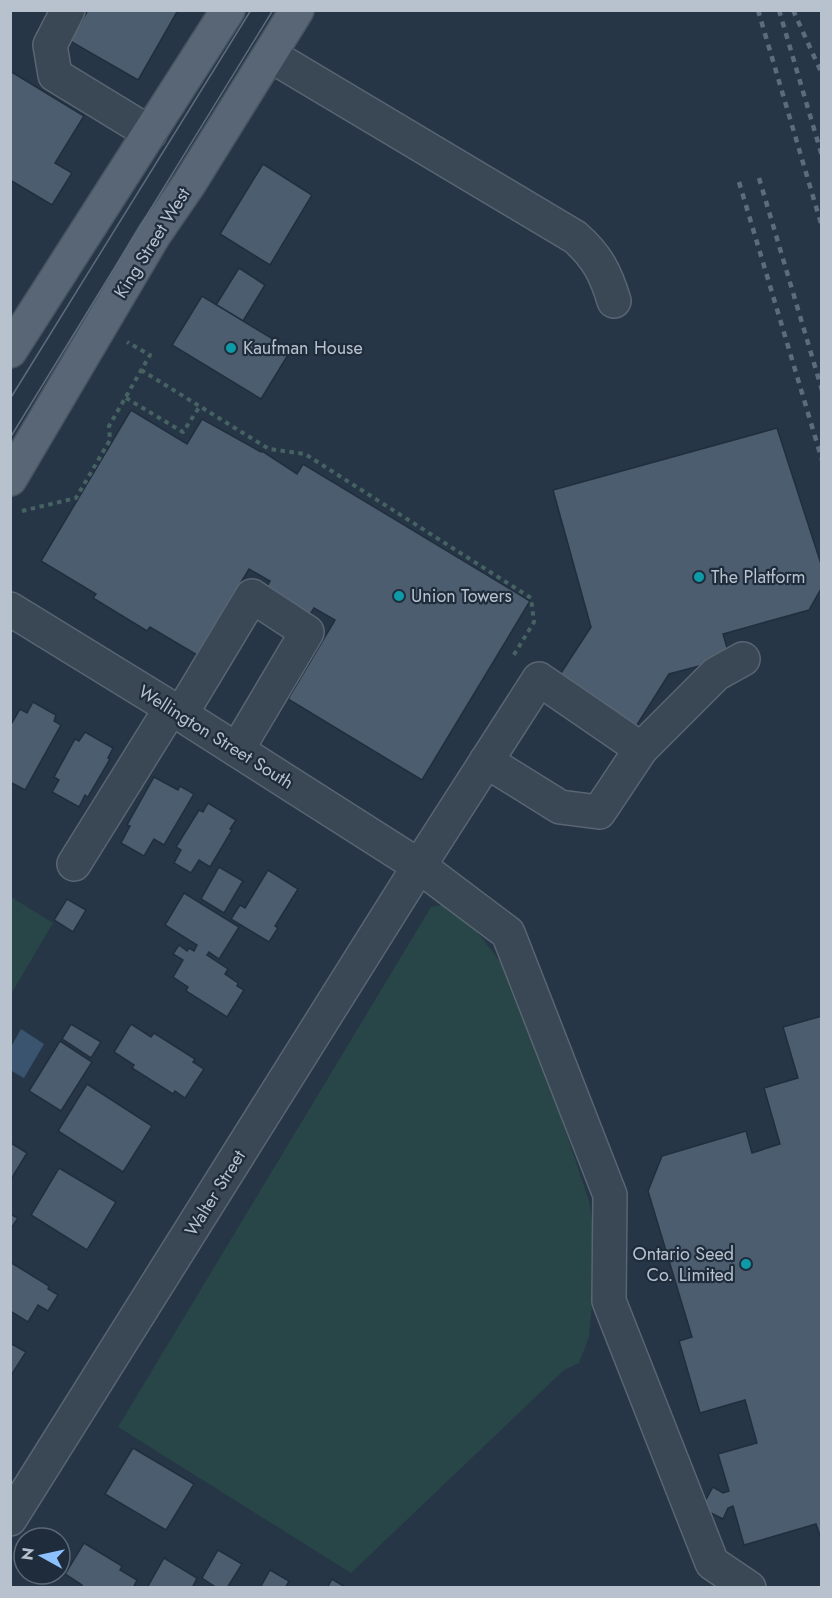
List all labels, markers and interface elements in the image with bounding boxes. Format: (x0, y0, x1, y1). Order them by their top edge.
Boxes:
street label: King Street West (108, 182, 197, 303)
place label: Kaufman House (243, 335, 363, 361)
marker: Kaufman House (224, 341, 238, 355)
place label: The Platform (711, 564, 806, 590)
marker: The Platform (692, 570, 706, 584)
place label: Union Towers (411, 583, 512, 609)
marker: Union Towers (392, 589, 406, 603)
street label: Wellington Street South (133, 679, 299, 795)
street label: Walter Street (178, 1144, 252, 1241)
place label: Ontario Seed Co. Limited (633, 1241, 734, 1288)
marker: Ontario Seed Co. Limited (739, 1257, 753, 1271)
north arrow (12, 1526, 72, 1586)
text: N (15, 1546, 40, 1562)

